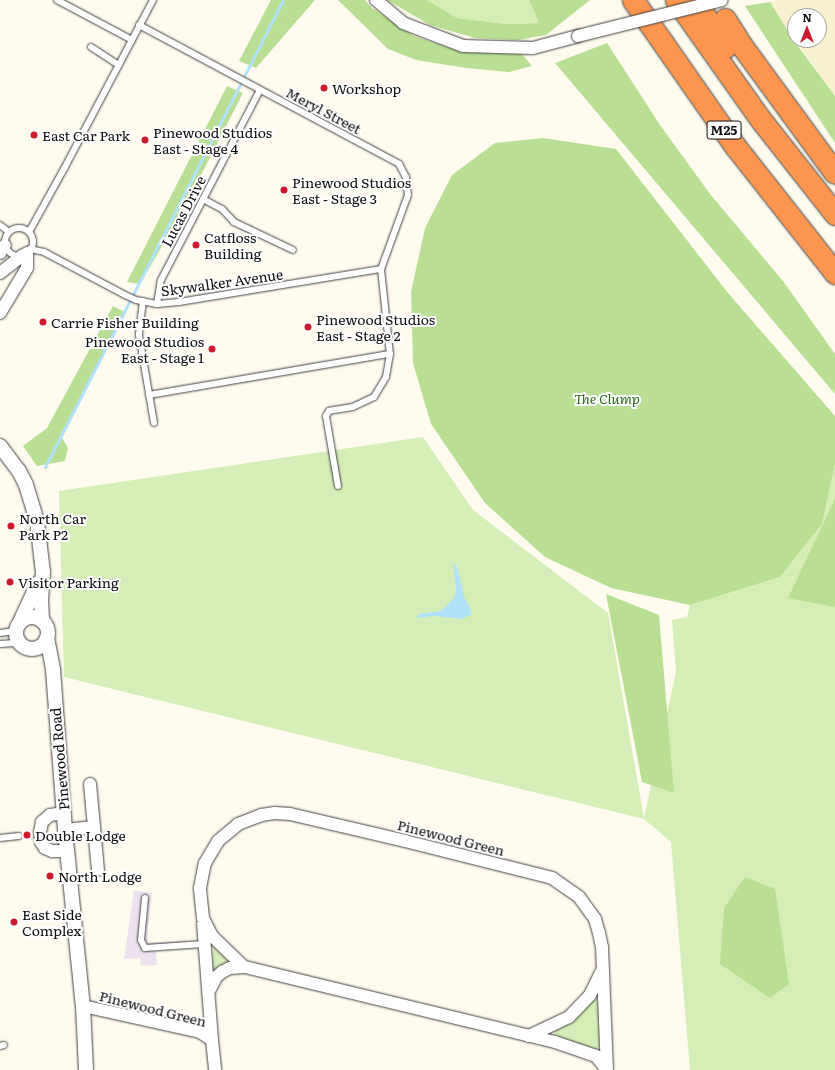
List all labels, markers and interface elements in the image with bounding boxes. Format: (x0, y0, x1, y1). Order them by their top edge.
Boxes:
north arrow (787, 8, 827, 48)
text: N (802, 9, 812, 25)
place label: Workshop (332, 80, 401, 96)
street label: Meryl Street (284, 83, 364, 137)
marker: Workshop (319, 83, 329, 93)
road number: M25 (706, 119, 742, 141)
place label: Pinewood Studios East - Stage 4 (153, 124, 272, 156)
place label: East Car Park (42, 127, 130, 143)
marker: East Car Park (29, 130, 39, 140)
marker: Pinewood Studios East - Stage 4 (140, 135, 150, 145)
street label: Lucas Drive (157, 173, 209, 249)
place label: Pinewood Studios East - Stage 3 (292, 174, 411, 206)
marker: Pinewood Studios East - Stage 3 (279, 185, 289, 195)
place label: Catfloss Building (204, 229, 262, 262)
marker: Catfloss Building (191, 240, 201, 250)
street label: Skywalker Avenue (160, 265, 284, 299)
place label: Pinewood Studios East - Stage 2 (316, 311, 435, 344)
place label: Carrie Fisher Building (51, 314, 199, 330)
marker: Carrie Fisher Building (38, 317, 48, 327)
marker: Pinewood Studios East - Stage 2 (303, 322, 313, 332)
place label: Pinewood Studios East - Stage 1 (85, 333, 204, 366)
marker: Pinewood Studios East - Stage 1 (207, 344, 217, 354)
park label: The Clump (574, 390, 640, 406)
place label: North Car Park P2 (19, 510, 86, 542)
marker: North Car Park P2 (6, 521, 16, 531)
place label: Visitor Parking (18, 574, 119, 590)
marker: Visitor Parking (5, 577, 15, 587)
street label: Pinewood Road (46, 707, 72, 811)
street label: Pinewood Green (396, 816, 506, 858)
place label: Double Lodge (35, 827, 126, 843)
marker: Double Lodge (22, 830, 32, 840)
place label: North Lodge (58, 868, 142, 884)
marker: North Lodge (45, 871, 55, 881)
place label: East Side Complex (22, 906, 82, 938)
marker: East Side Complex (9, 917, 19, 927)
street label: Pinewood Green (98, 987, 208, 1029)

